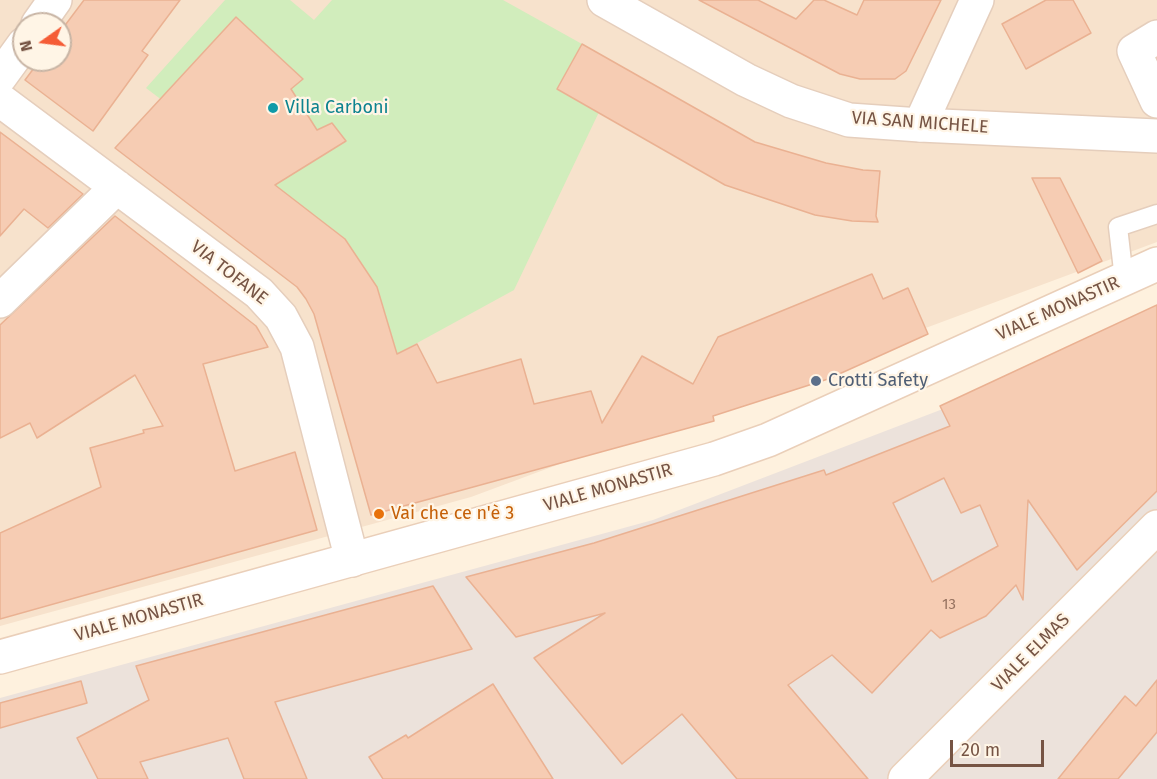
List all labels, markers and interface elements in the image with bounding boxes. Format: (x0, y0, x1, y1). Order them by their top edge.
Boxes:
north arrow (12, 12, 72, 72)
text: N (15, 39, 36, 53)
place label: Villa Carboni (285, 97, 389, 119)
marker: Villa Carboni (266, 101, 280, 115)
street label: VIA SAN MICHELE (851, 107, 989, 139)
street label: VIA TOFANE (186, 236, 272, 310)
street label: VIALE MONASTIR (993, 272, 1123, 346)
place label: Crotti Safety (828, 370, 928, 392)
marker: Crotti Safety (809, 374, 823, 388)
street label: VIALE MONASTIR (541, 459, 675, 517)
place label: Vai che ce n'è 3 (391, 503, 514, 525)
marker: Vai che ce n'è 3 (372, 507, 386, 521)
street label: VIALE MONASTIR (72, 589, 206, 647)
house number: 13 (942, 596, 956, 614)
street label: VIALE ELMAS (987, 609, 1075, 697)
scale bar (953, 728, 1048, 766)
text: 20 m (961, 739, 1000, 761)

